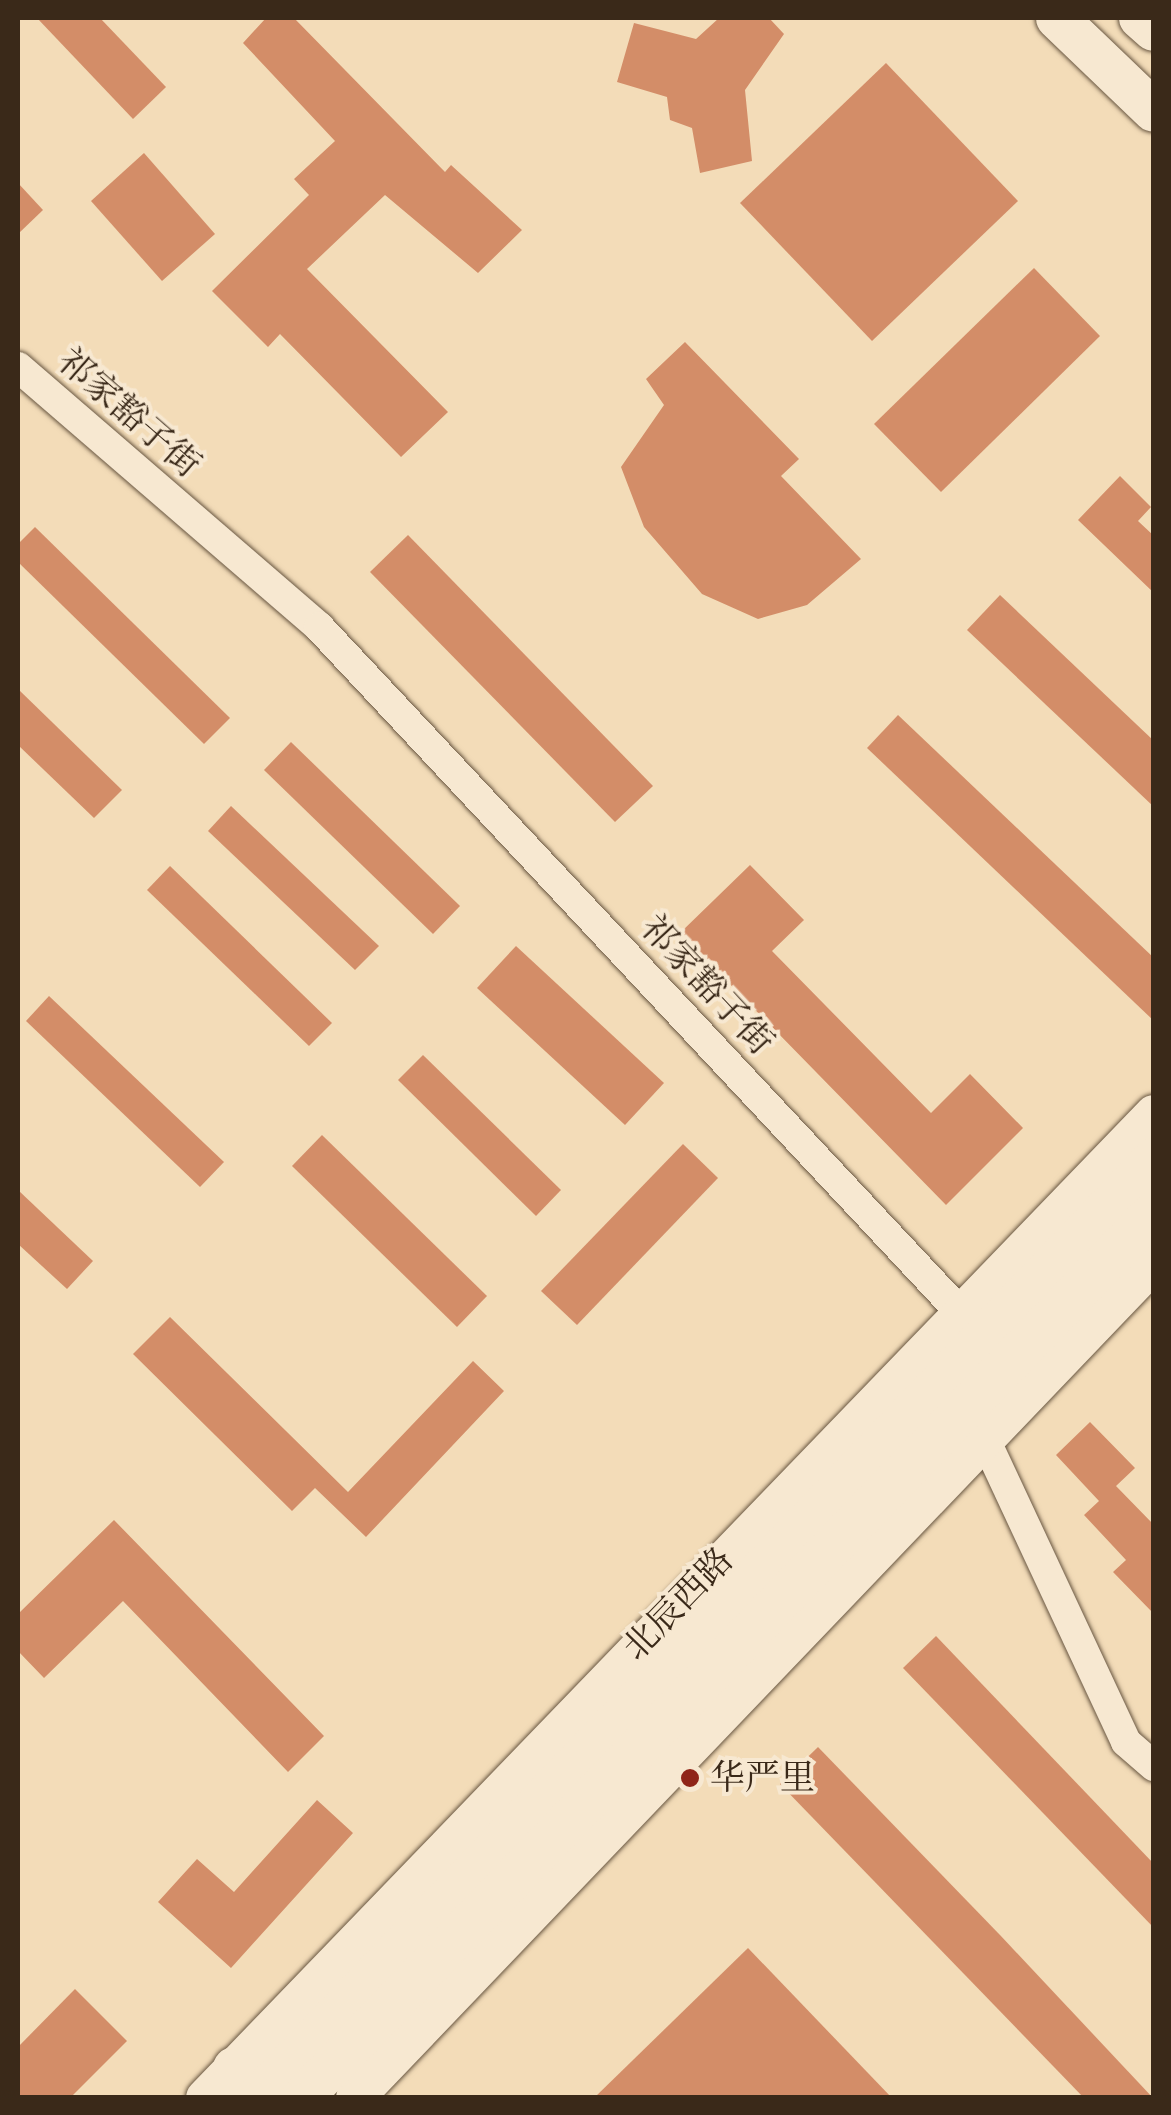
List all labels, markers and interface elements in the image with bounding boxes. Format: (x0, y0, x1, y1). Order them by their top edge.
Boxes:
street label: 祁家豁子街 (49, 340, 209, 486)
street label: 祁家豁子街 (632, 907, 782, 1063)
street label: 北辰西路 (614, 1539, 742, 1669)
place label: 华严里 (710, 1757, 815, 1799)
marker: 华严里 (679, 1767, 701, 1789)

